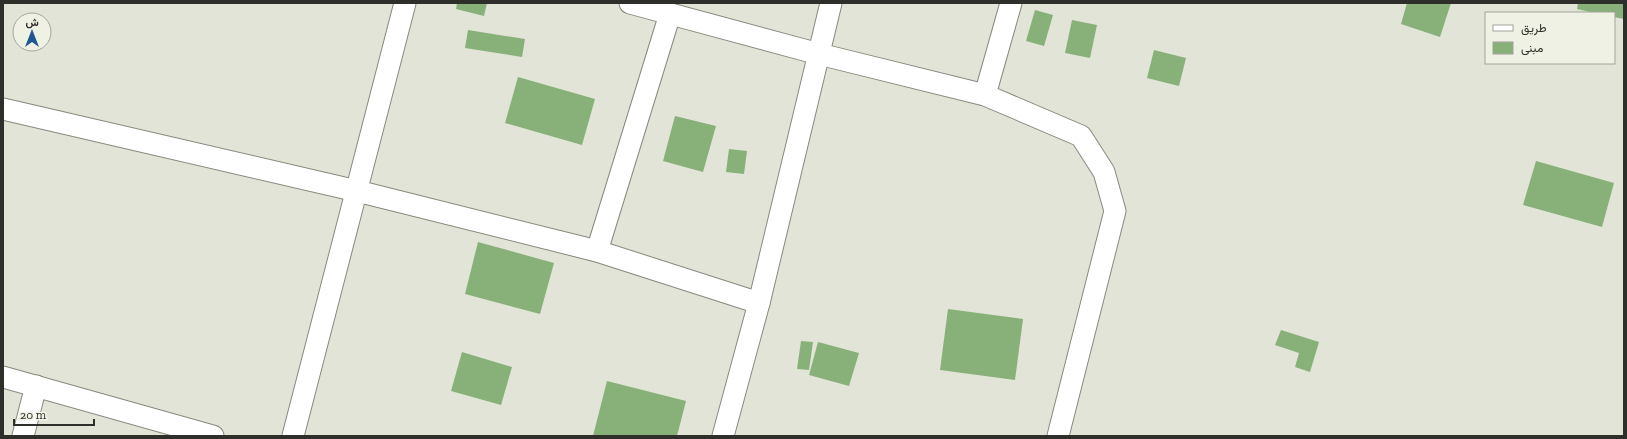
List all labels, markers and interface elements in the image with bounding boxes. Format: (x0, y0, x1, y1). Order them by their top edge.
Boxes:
north arrow (12, 12, 52, 52)
legend (1485, 12, 1615, 64)
text: ش (25, 16, 39, 29)
text: طريق (1521, 21, 1547, 36)
text: مبنى (1521, 41, 1543, 56)
scale bar (14, 401, 94, 427)
text: 20 m (20, 408, 47, 422)

